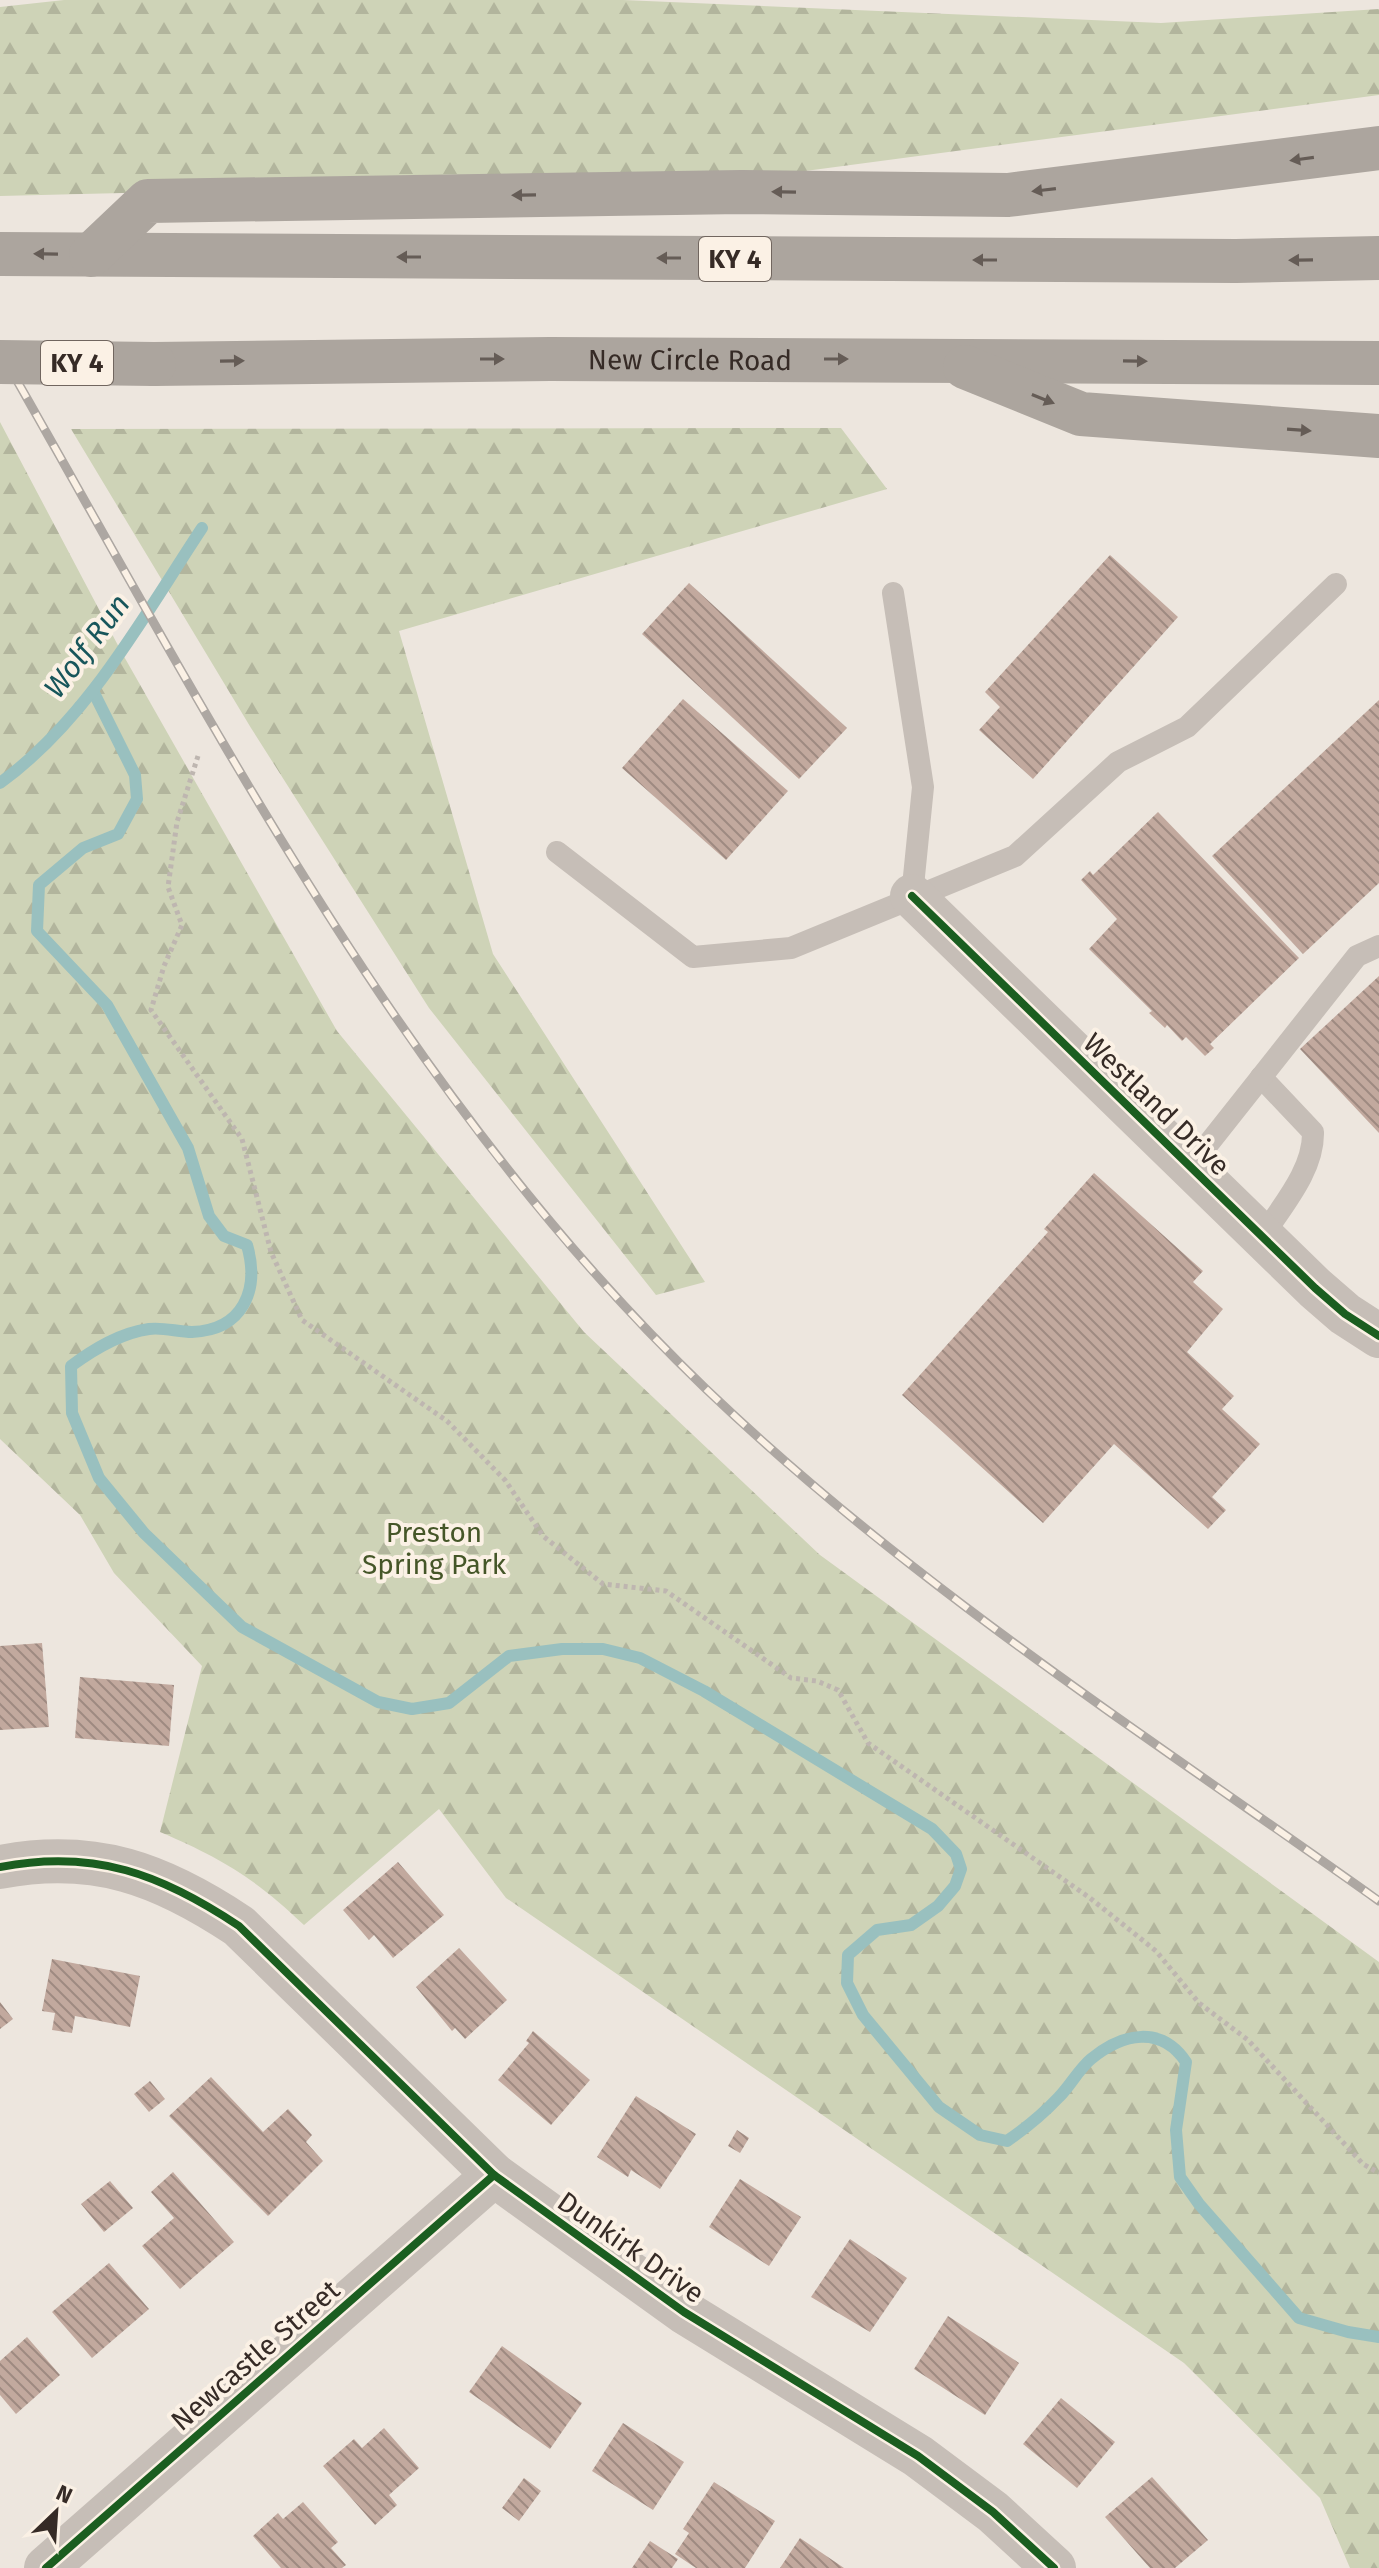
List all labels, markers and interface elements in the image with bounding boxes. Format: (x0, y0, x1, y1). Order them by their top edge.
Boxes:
one-way arrow (1289, 153, 1314, 166)
one-way arrow (1031, 184, 1056, 197)
one-way arrow (771, 186, 796, 199)
one-way arrow (511, 189, 536, 201)
road number: KY 4 (699, 237, 771, 281)
one-way arrow (33, 248, 58, 261)
one-way arrow (396, 251, 421, 263)
one-way arrow (656, 252, 681, 264)
one-way arrow (1288, 253, 1313, 266)
one-way arrow (972, 254, 997, 266)
road number: KY 4 (41, 341, 113, 385)
street label: New Circle Road (588, 343, 792, 377)
one-way arrow (480, 353, 505, 365)
one-way arrow (824, 353, 849, 365)
one-way arrow (220, 354, 245, 367)
one-way arrow (1123, 355, 1148, 367)
one-way arrow (1031, 393, 1055, 406)
one-way arrow (1287, 424, 1312, 437)
water label: Wolf Run (36, 587, 138, 705)
street label: Westland Drive (1077, 1026, 1237, 1182)
park label: Preston Spring Park (362, 1516, 507, 1581)
street label: Dunkirk Drive (551, 2185, 710, 2310)
street label: Newcastle Street (164, 2273, 347, 2437)
north arrow (16, 2472, 96, 2552)
text: N (52, 2479, 77, 2510)

